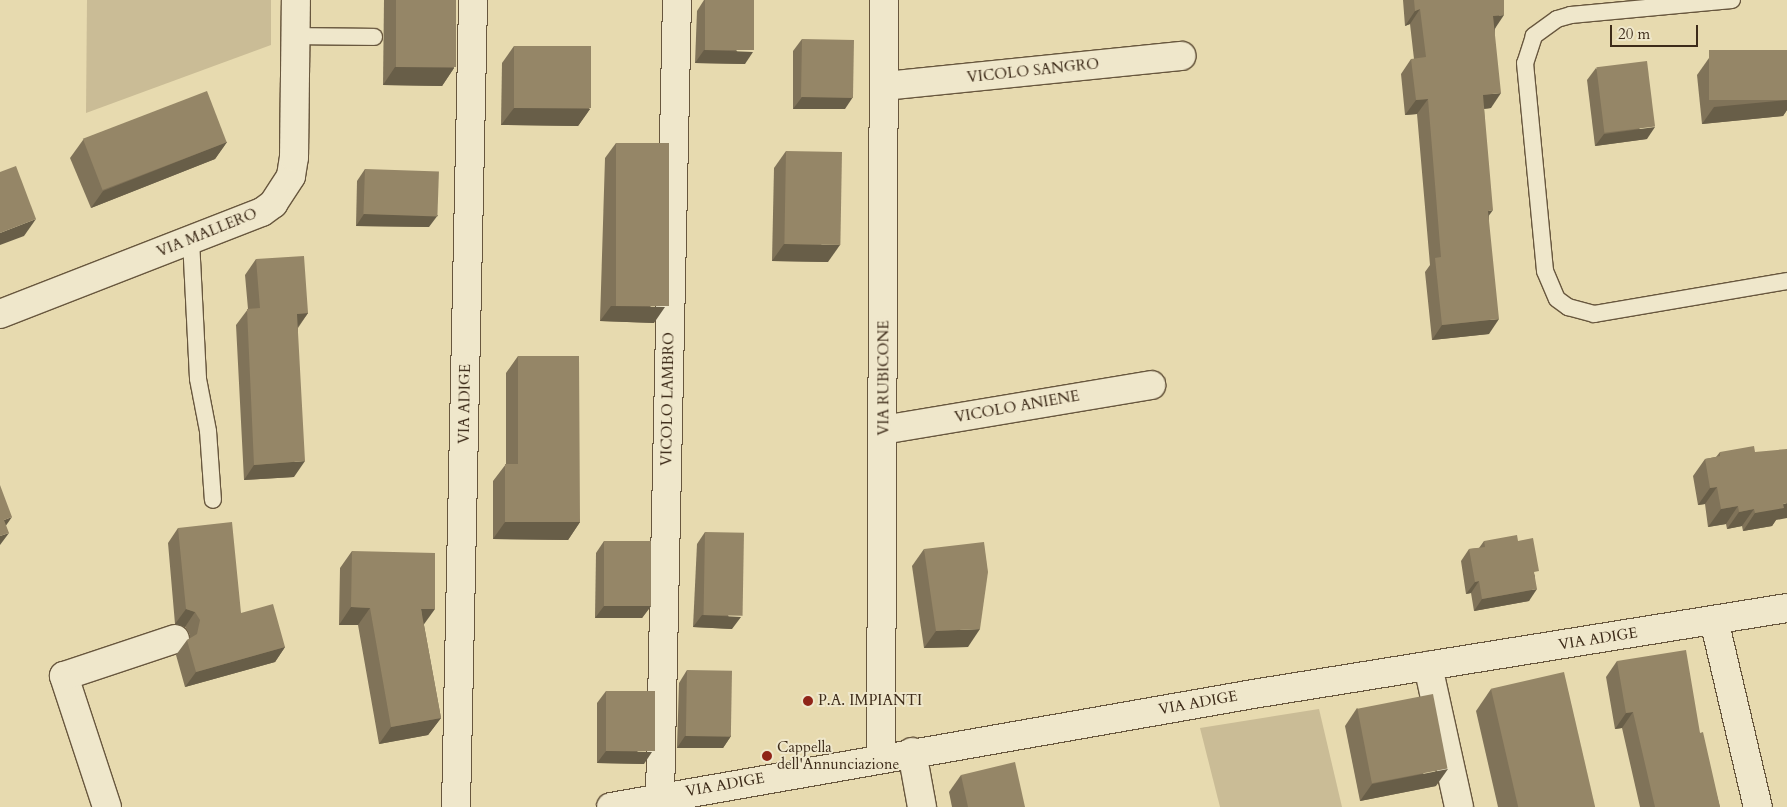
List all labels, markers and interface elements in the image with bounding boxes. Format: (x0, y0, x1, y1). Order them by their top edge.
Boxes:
scale bar (1612, 15, 1700, 47)
text: 20 m (1618, 24, 1650, 44)
street label: VICOLO SANGRO (966, 55, 1100, 87)
street label: VIA MALLERO (154, 205, 260, 261)
street label: VIA RUBICONE (875, 320, 893, 436)
street label: VICOLO LAMBRO (658, 332, 678, 466)
street label: VIA ADIGE (455, 364, 475, 444)
street label: VICOLO ANIENE (953, 387, 1081, 427)
street label: VIA ADIGE (1557, 624, 1639, 654)
street label: VIA ADIGE (1157, 687, 1239, 719)
place label: P.A. IMPIANTI (818, 692, 922, 710)
marker: P.A. IMPIANTI (802, 695, 814, 707)
place label: Cappella dell'Annunciazione (777, 738, 899, 773)
marker: Cappella dell'Annunciazione (761, 750, 773, 762)
street label: VIA ADIGE (684, 769, 766, 801)

